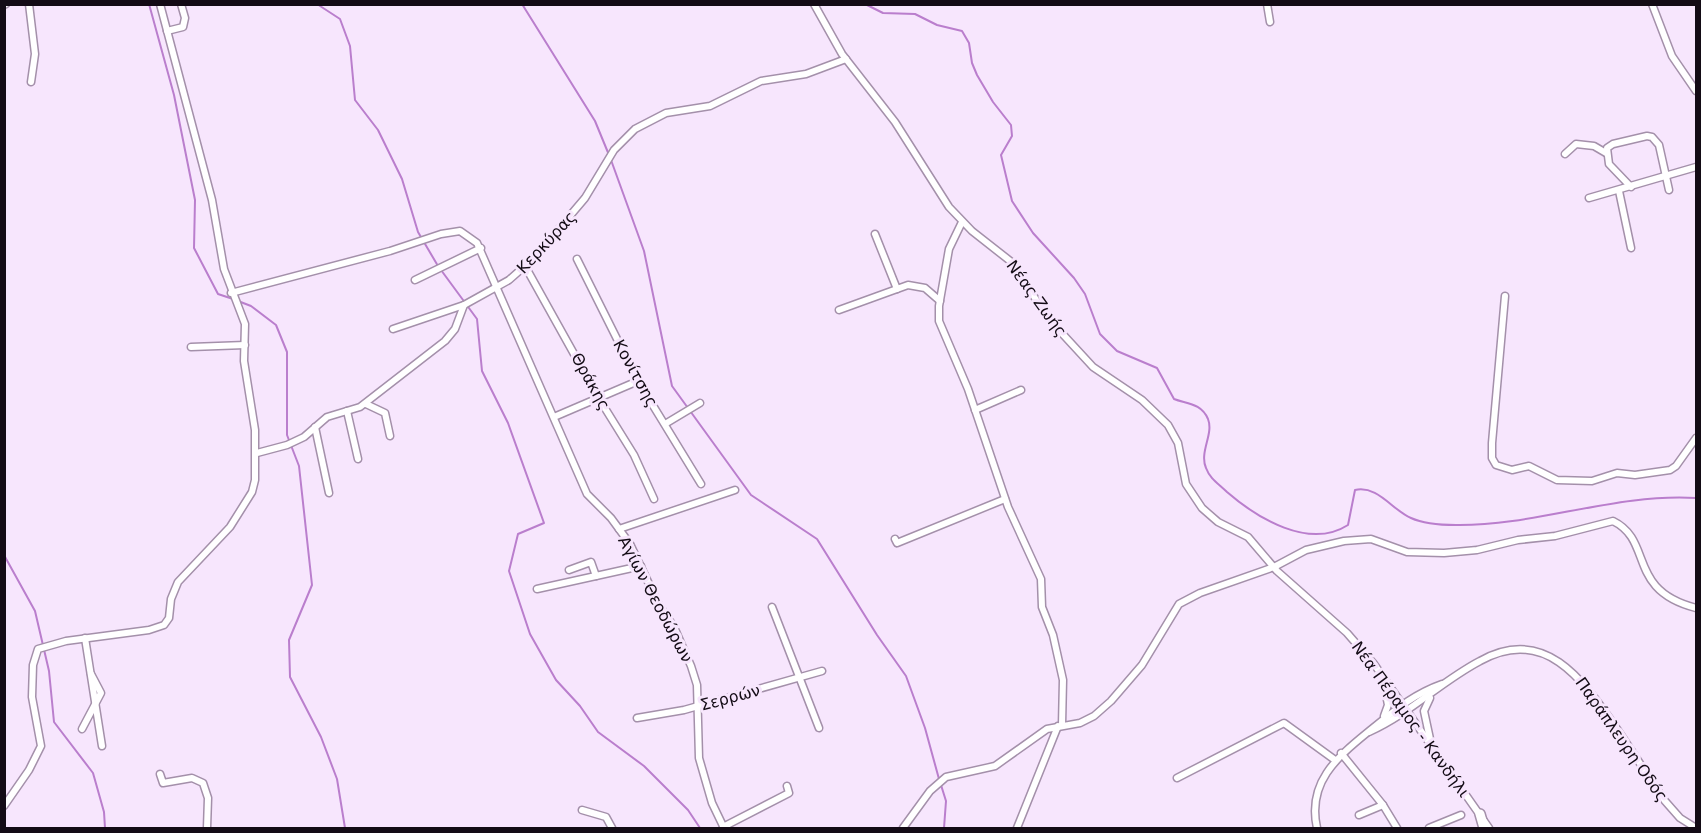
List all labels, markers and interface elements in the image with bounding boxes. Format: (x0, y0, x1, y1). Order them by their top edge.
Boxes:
street label: Κερκύρας (513, 207, 580, 277)
street label: Νέας Ζωής (1003, 256, 1071, 340)
street label: Κονίτσης (609, 336, 662, 410)
street label: Θράκης (567, 349, 614, 413)
street label: Αγίων Θεοδώρων (614, 533, 697, 666)
street label: Νέα Πέραμος - Κανδήλι (1348, 638, 1473, 801)
street label: Παράπλευρη Οδός (1572, 674, 1672, 805)
street label: Σερρών (698, 680, 762, 715)

